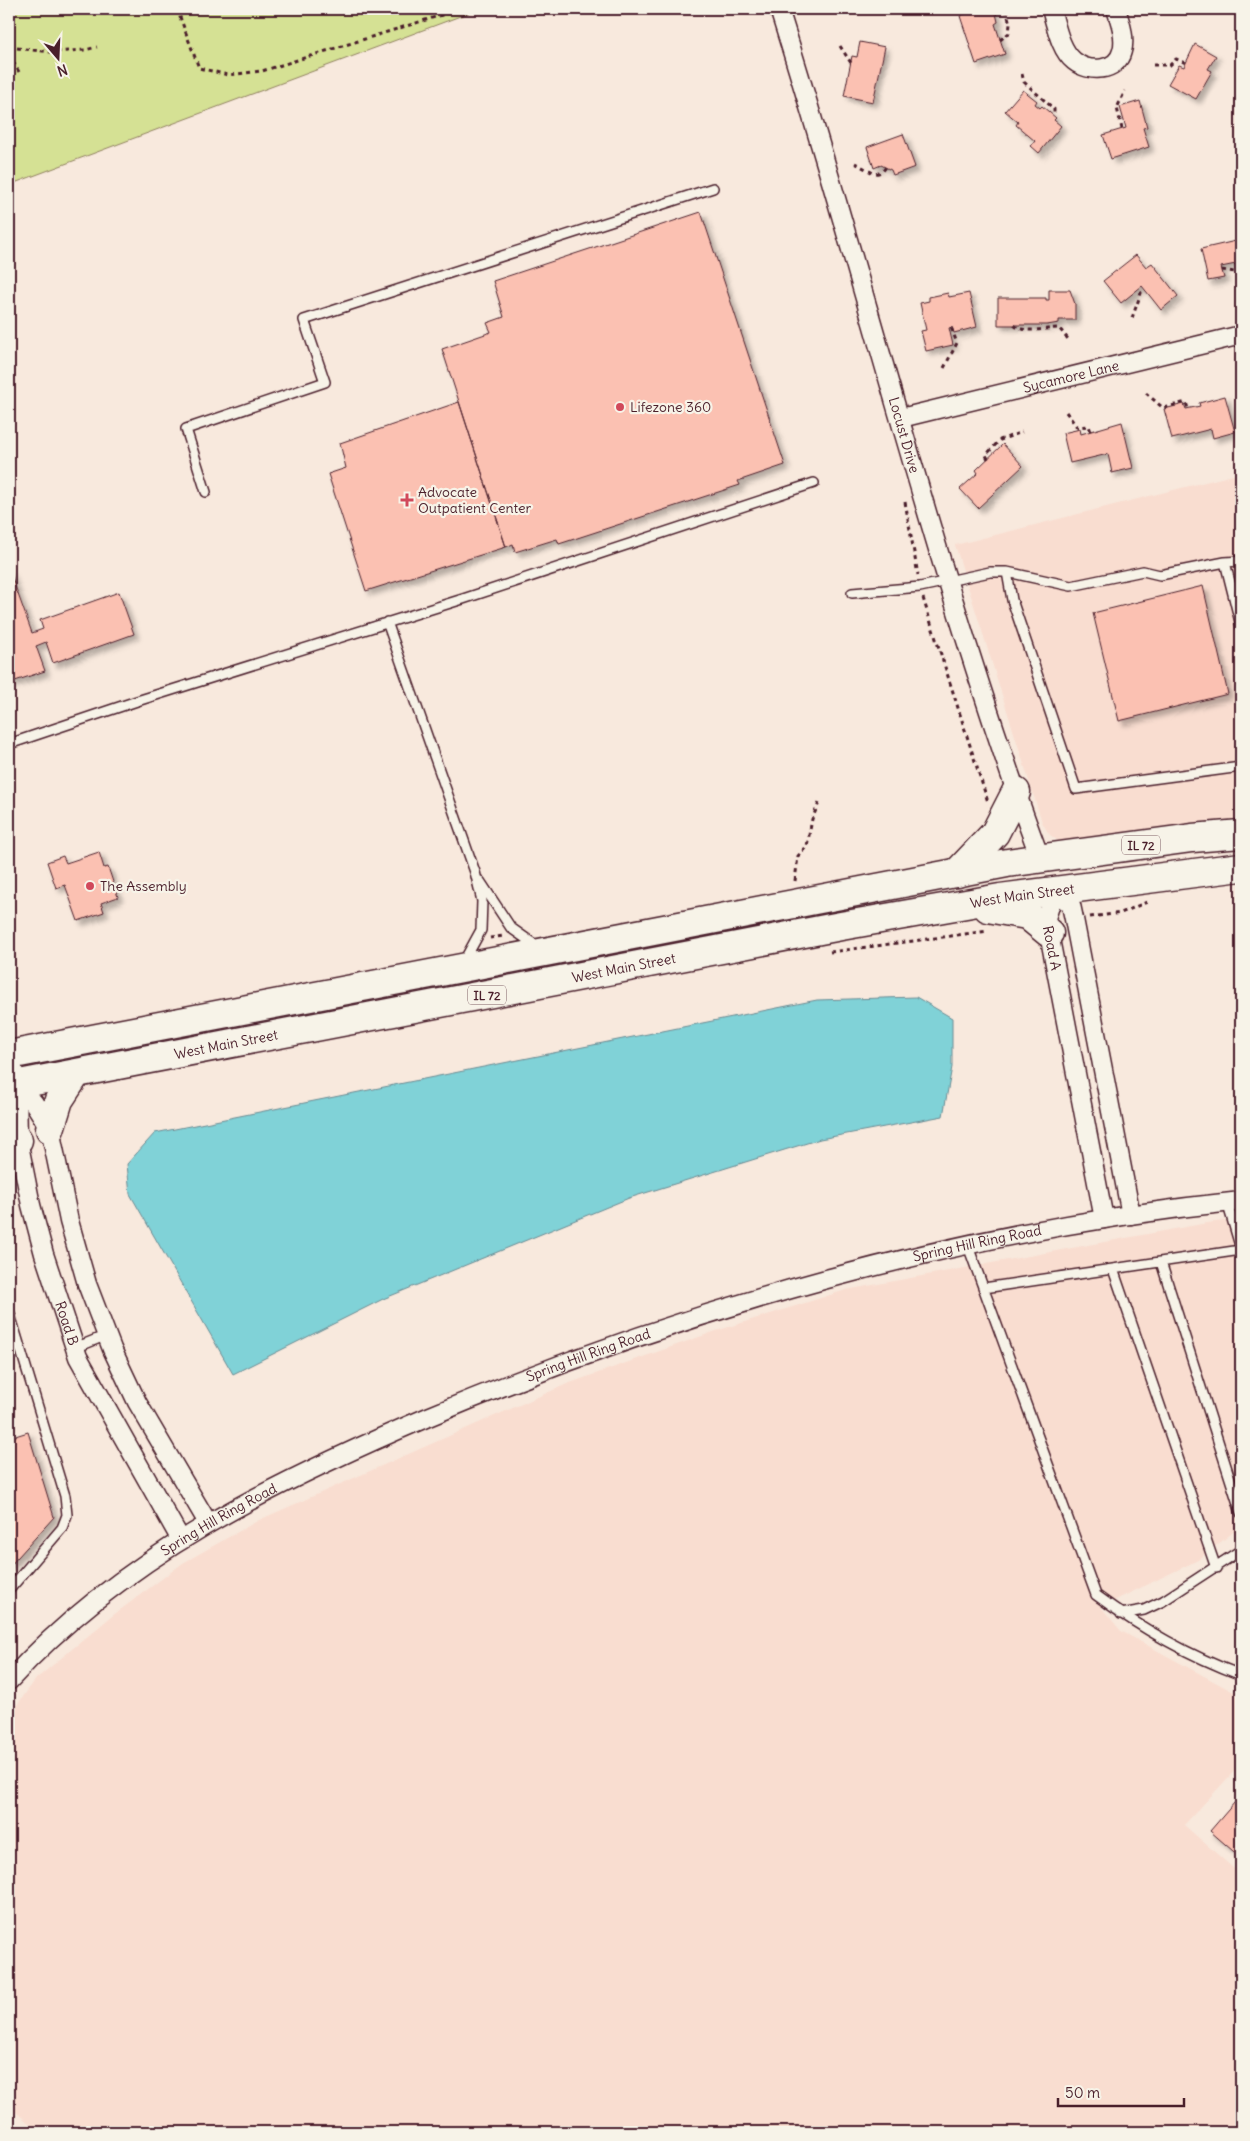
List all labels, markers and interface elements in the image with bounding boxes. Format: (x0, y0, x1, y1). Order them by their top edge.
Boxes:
north arrow (32, 32, 82, 82)
text: N (55, 60, 70, 80)
street label: Sycamore Lane (1021, 356, 1121, 397)
street label: Locust Drive (885, 395, 924, 475)
place label: Lifezone 360 (630, 398, 711, 416)
marker: Lifezone 360 (614, 401, 626, 413)
place label: Advocate Outpatient Center (418, 483, 532, 517)
marker: Advocate Outpatient Center (400, 493, 414, 507)
road number: IL 72 (1122, 836, 1160, 854)
place label: The Assembly (100, 877, 187, 895)
street label: West Main Street (968, 879, 1076, 912)
marker: The Assembly (84, 880, 96, 892)
street label: Road A (1039, 924, 1065, 972)
street label: West Main Street (570, 949, 677, 987)
road number: IL 72 (468, 986, 506, 1004)
street label: West Main Street (173, 1025, 280, 1063)
street label: Spring Hill Ring Road (911, 1221, 1043, 1266)
street label: Road B (51, 1299, 83, 1348)
street label: Spring Hill Ring Road (523, 1324, 653, 1386)
street label: Spring Hill Ring Road (157, 1479, 280, 1560)
scale bar (1058, 2076, 1184, 2108)
text: 50 m (1065, 2083, 1100, 2102)

